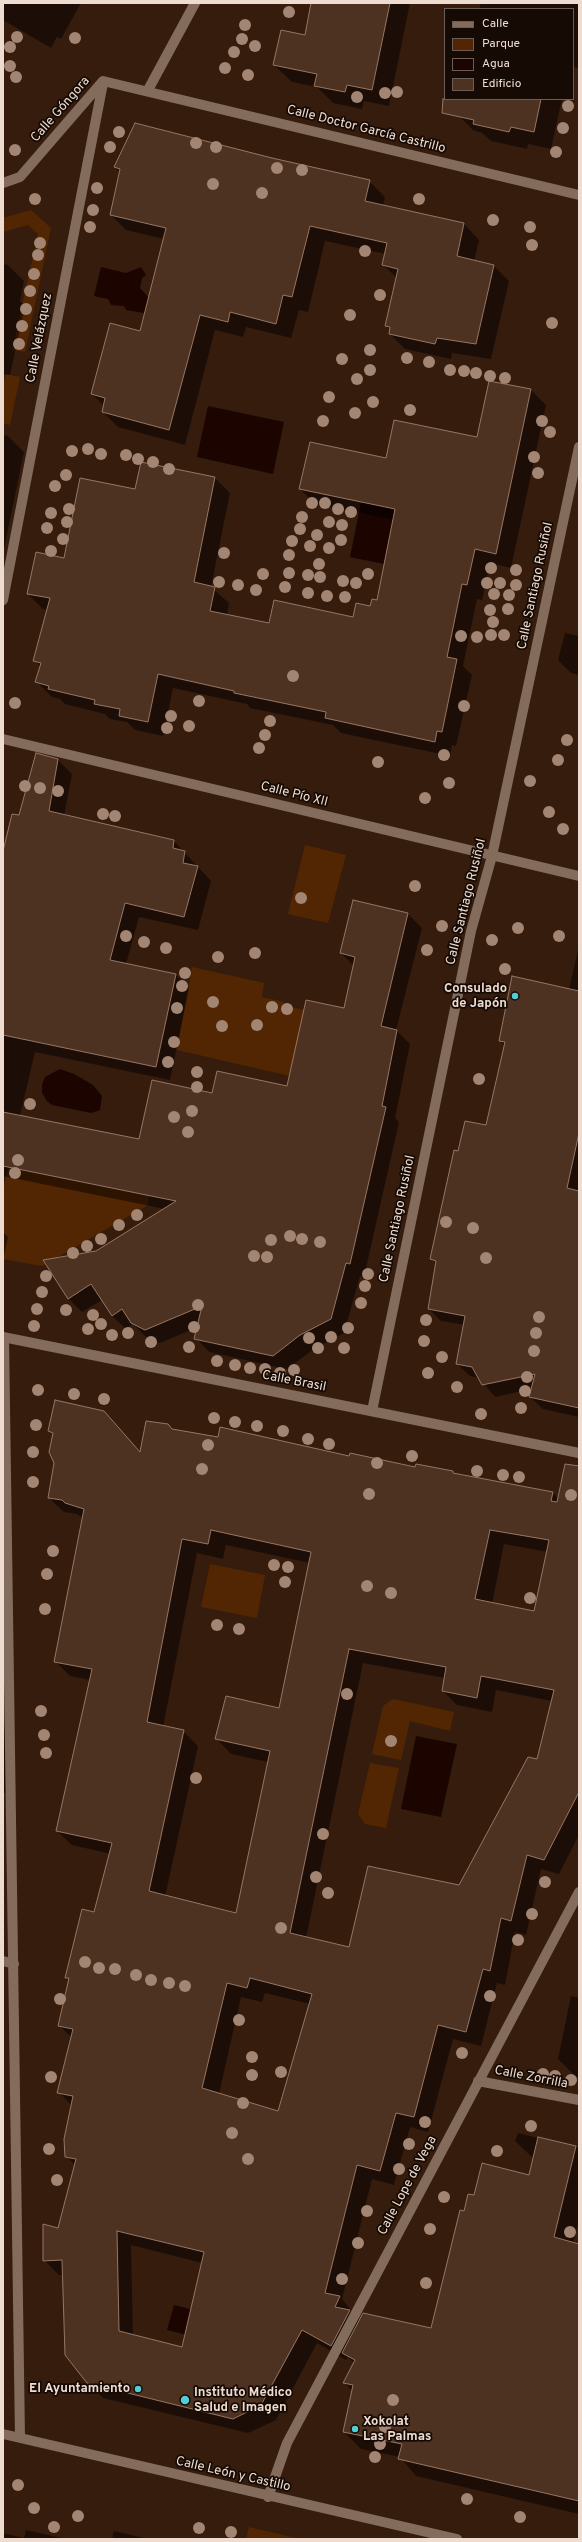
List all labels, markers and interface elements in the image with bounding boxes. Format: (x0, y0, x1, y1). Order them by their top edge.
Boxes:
legend (444, 8, 574, 100)
text: Calle (482, 16, 509, 32)
text: Parque (482, 36, 520, 52)
text: Agua (482, 56, 510, 72)
street label: Calle Góngora (28, 74, 94, 146)
text: Edificio (482, 76, 521, 92)
street label: Calle Doctor García Castrillo (285, 103, 447, 157)
street label: Calle Velázquez (24, 292, 56, 384)
street label: Calle Santiago Rusiñol (515, 521, 557, 651)
street label: Calle Pío XII (259, 779, 329, 811)
street label: Calle Santiago Rusiñol (444, 837, 490, 967)
place label: Consulado de Japón (444, 981, 507, 1012)
marker: Consulado de Japón (510, 991, 520, 1001)
street label: Calle Santiago Rusiñol (377, 1154, 419, 1284)
street label: Calle Brasil (261, 1368, 327, 1396)
street label: Calle Zorrilla (493, 2063, 569, 2093)
street label: Calle Lope de Vega (375, 2134, 441, 2238)
place label: El Ayuntamiento (29, 2381, 130, 2397)
marker: El Ayuntamiento (133, 2384, 143, 2394)
place label: Instituto Médico Salud e Imagen (194, 2385, 292, 2416)
marker: Instituto Médico Salud e Imagen (179, 2394, 191, 2406)
place label: Xokolat Las Palmas (363, 2414, 431, 2445)
marker: Xokolat Las Palmas (350, 2424, 360, 2434)
street label: Calle León y Castillo (174, 2454, 292, 2496)

